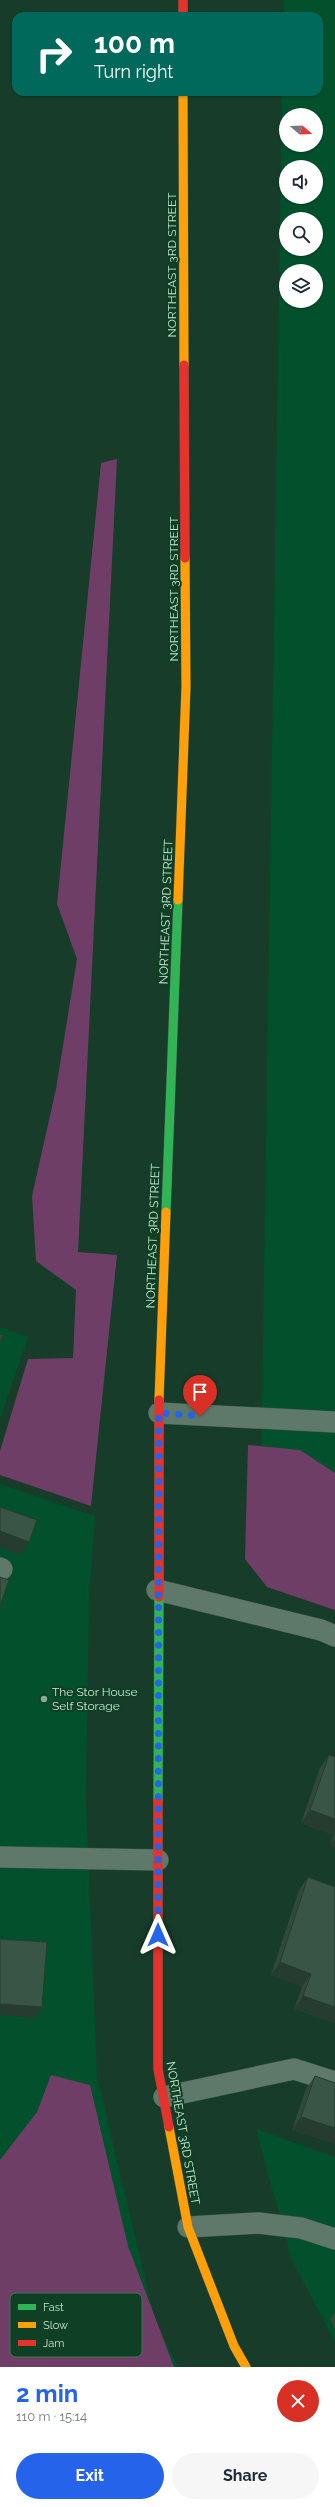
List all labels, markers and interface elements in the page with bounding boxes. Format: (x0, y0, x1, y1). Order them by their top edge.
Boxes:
text: 100 m (94, 27, 175, 60)
icon: right (28, 28, 80, 80)
text: Turn right (94, 61, 173, 82)
north arrow (279, 108, 323, 152)
map controls (279, 108, 323, 308)
button: sound (279, 160, 323, 204)
street label: NORTHEAST 3RD STREET (165, 192, 179, 338)
button: search (279, 212, 323, 256)
button: layers (279, 264, 323, 308)
street label: NORTHEAST 3RD STREET (167, 516, 181, 662)
street label: NORTHEAST 3RD STREET (156, 839, 176, 985)
street label: NORTHEAST 3RD STREET (143, 1163, 163, 1309)
pin (183, 1375, 217, 1416)
icon: arrive (189, 1381, 211, 1403)
place label: The Stor House Self Storage (52, 1685, 138, 1713)
marker: The Stor House Self Storage (39, 1694, 49, 1704)
position arrow (137, 1914, 179, 1956)
street label: NORTHEAST 3RD STREET (164, 2060, 203, 2206)
legend (10, 2293, 142, 2357)
text: Fast (43, 2301, 64, 2314)
text: Slow (43, 2319, 68, 2332)
text: Jam (43, 2337, 64, 2350)
text: 2 min (16, 2379, 78, 2408)
button: close (277, 2380, 319, 2422)
text: 110 m · 15:14 (16, 2409, 87, 2424)
button: Exit (16, 2453, 164, 2499)
button: Share (172, 2453, 319, 2499)

